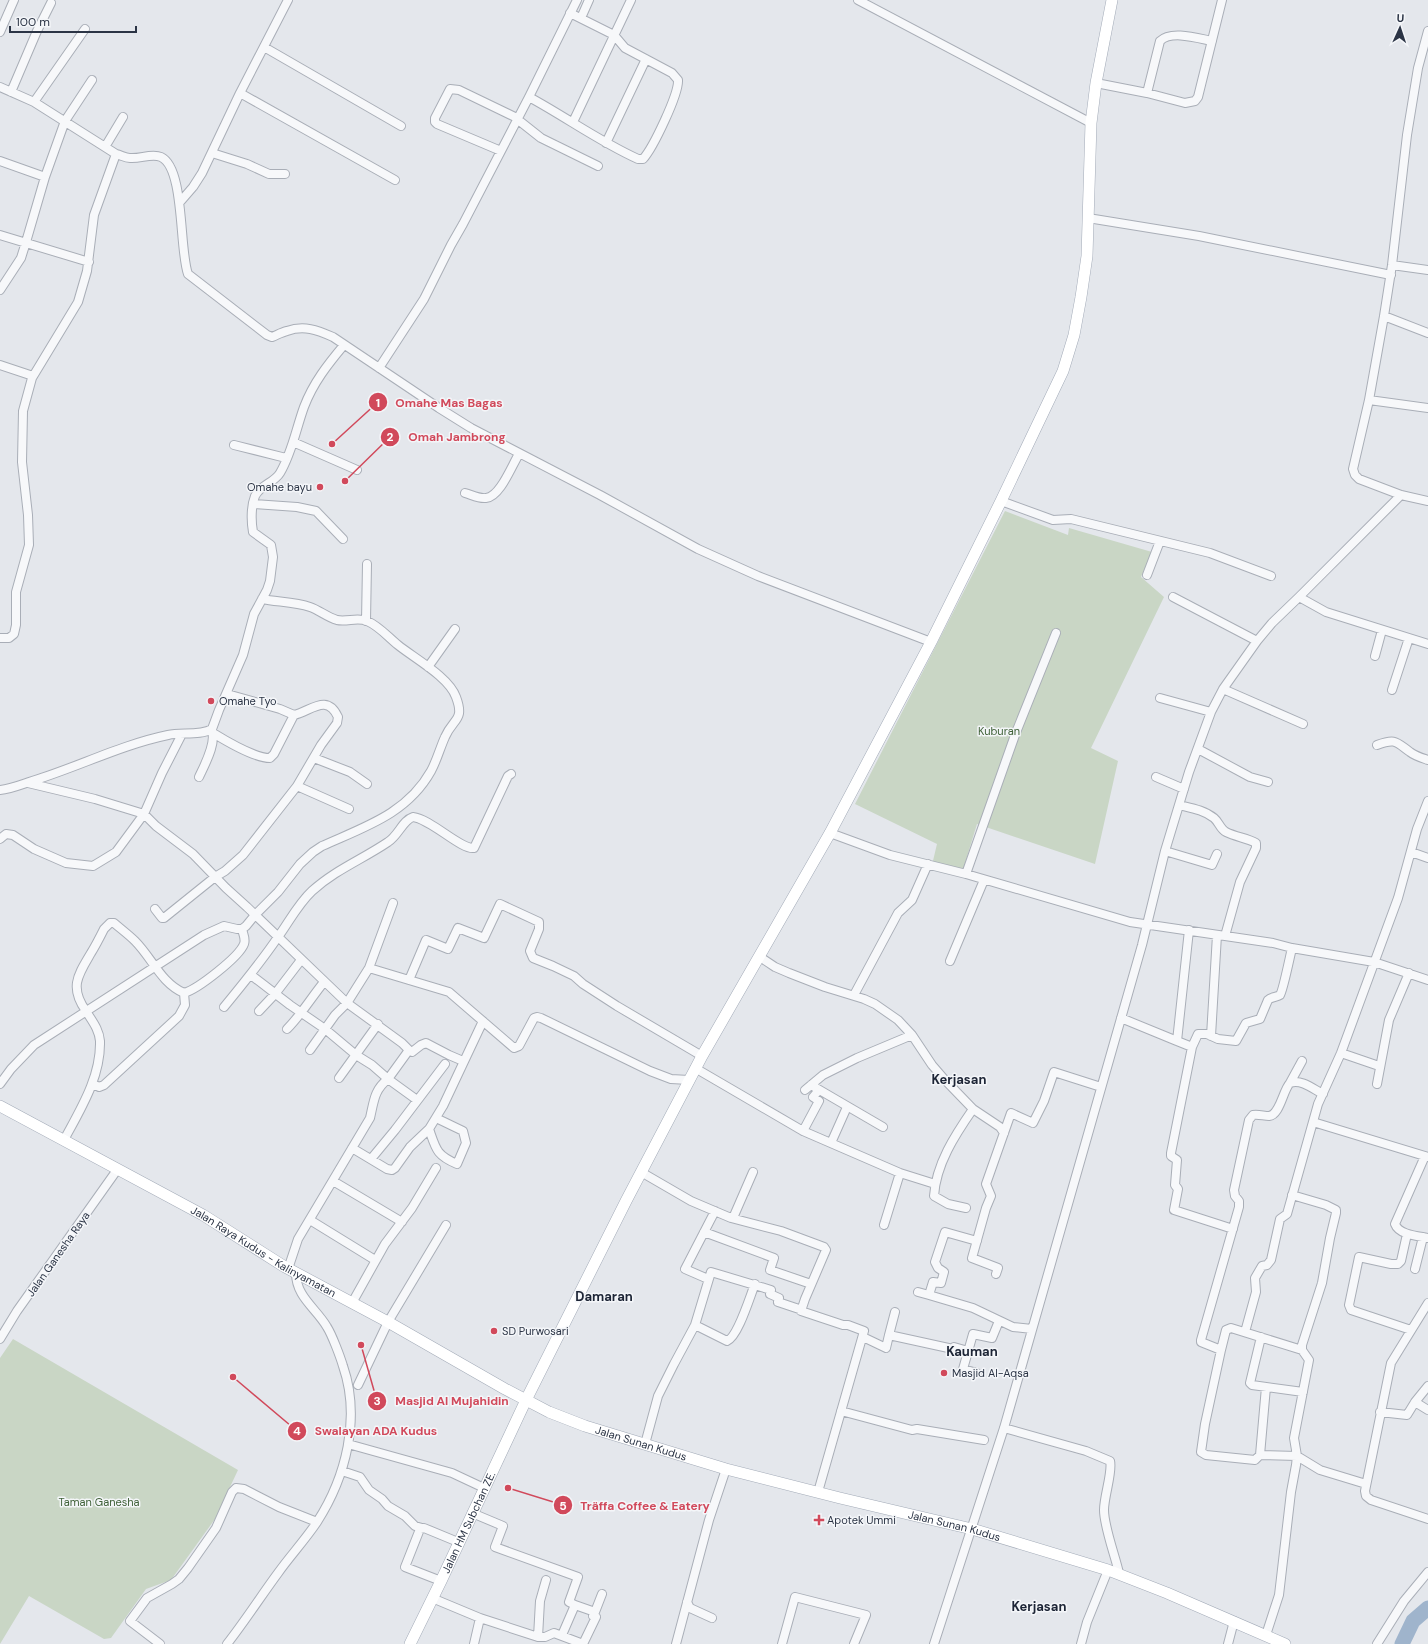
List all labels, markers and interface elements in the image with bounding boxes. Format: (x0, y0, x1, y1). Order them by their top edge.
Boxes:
scale bar (10, 8, 136, 34)
north arrow (1380, 8, 1420, 48)
text: U (1396, 11, 1405, 25)
text: 100 m (16, 14, 50, 30)
callout: Omahe Mas Bagas (368, 390, 511, 414)
text: 1 (376, 395, 380, 411)
text: Omahe Mas Bagas (395, 395, 503, 411)
callout: Omah Jambrong (380, 425, 513, 449)
text: 2 (387, 429, 394, 445)
text: Omah Jambrong (408, 429, 506, 445)
place label: Omahe bayu (247, 480, 312, 494)
marker: Omahe bayu (315, 482, 325, 492)
place label: Omahe Tyo (219, 694, 277, 708)
marker: Omahe Tyo (206, 696, 216, 706)
park label: Kuburan (978, 724, 1020, 738)
district label: Kerjasan (932, 1071, 986, 1088)
street label: Jalan Raya Kudus - Kalinyamatan (188, 1203, 338, 1300)
street label: Jalan Ganesha Raya (23, 1209, 93, 1299)
district label: Damaran (575, 1288, 633, 1305)
place label: SD Purwosari (502, 1324, 569, 1338)
marker: SD Purwosari (489, 1326, 499, 1336)
district label: Kauman (946, 1343, 998, 1360)
place label: Masjid Al-Aqsa (952, 1366, 1029, 1380)
marker: Masjid Al-Aqsa (939, 1368, 949, 1378)
callout: Masjid Al Mujahidin (367, 1389, 516, 1413)
text: 3 (373, 1393, 381, 1409)
text: Masjid Al Mujahidin (395, 1393, 509, 1409)
callout: Swalayan ADA Kudus (287, 1419, 446, 1443)
text: 4 (293, 1423, 301, 1439)
text: Swalayan ADA Kudus (315, 1423, 437, 1439)
street label: Jalan Sunan Kudus (594, 1423, 688, 1464)
street label: Jalan HM Subchan ZE. (439, 1469, 498, 1575)
callout: Träffa Coffee & Eatery (553, 1493, 718, 1517)
park label: Taman Ganesha (58, 1495, 140, 1509)
text: 5 (559, 1498, 567, 1514)
text: Träffa Coffee & Eatery (580, 1498, 711, 1514)
street label: Jalan Sunan Kudus (907, 1507, 1002, 1544)
place label: Apotek Ummi (827, 1513, 896, 1527)
marker: Apotek Ummi (814, 1515, 824, 1525)
district label: Kerjasan (1012, 1598, 1066, 1615)

